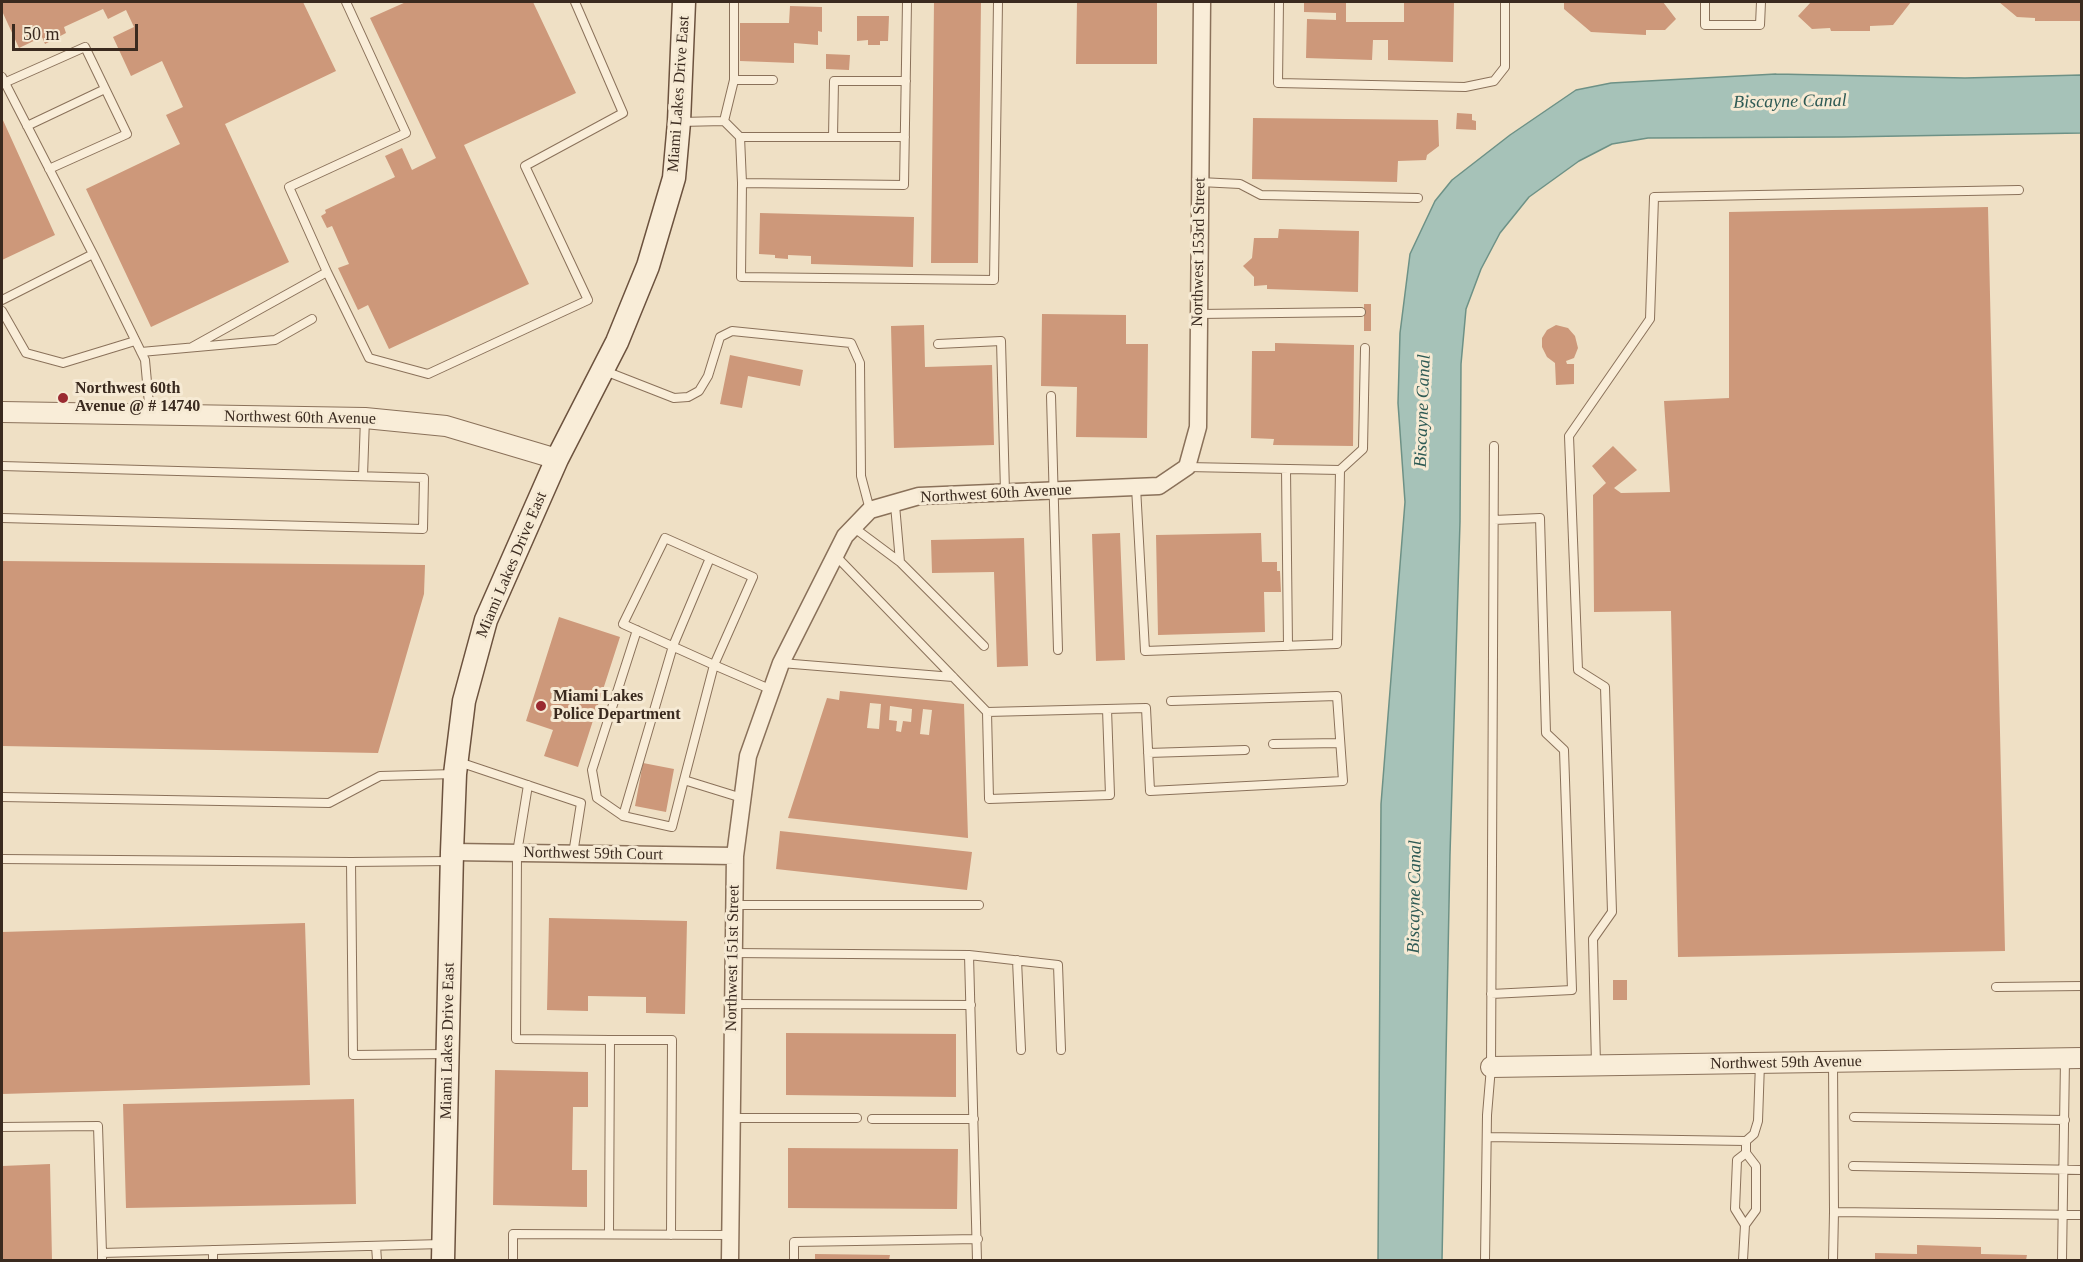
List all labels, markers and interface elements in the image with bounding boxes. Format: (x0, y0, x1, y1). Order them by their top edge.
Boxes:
scale bar (15, 12, 141, 50)
street label: Miami Lakes Drive East (664, 15, 694, 173)
text: 50 m (23, 24, 60, 44)
water label: Biscayne Canal (1733, 90, 1847, 114)
street label: Northwest 153rd Street (1188, 177, 1210, 327)
water label: Biscayne Canal (1410, 354, 1436, 468)
place label: Northwest 60th Avenue @ # 14740 (75, 379, 200, 417)
marker: Northwest 60th Avenue @ # 14740 (56, 391, 70, 405)
street label: Northwest 60th Avenue (224, 407, 376, 429)
street label: Northwest 60th Avenue (920, 480, 1072, 508)
street label: Miami Lakes Drive East (473, 489, 551, 641)
place label: Miami Lakes Police Department (553, 687, 681, 725)
marker: Miami Lakes Police Department (534, 699, 548, 713)
water label: Biscayne Canal (1403, 840, 1427, 954)
street label: Northwest 59th Court (523, 843, 663, 865)
street label: Northwest 151st Street (722, 885, 744, 1031)
street label: Miami Lakes Drive East (437, 962, 459, 1120)
street label: Northwest 59th Avenue (1710, 1052, 1862, 1074)

